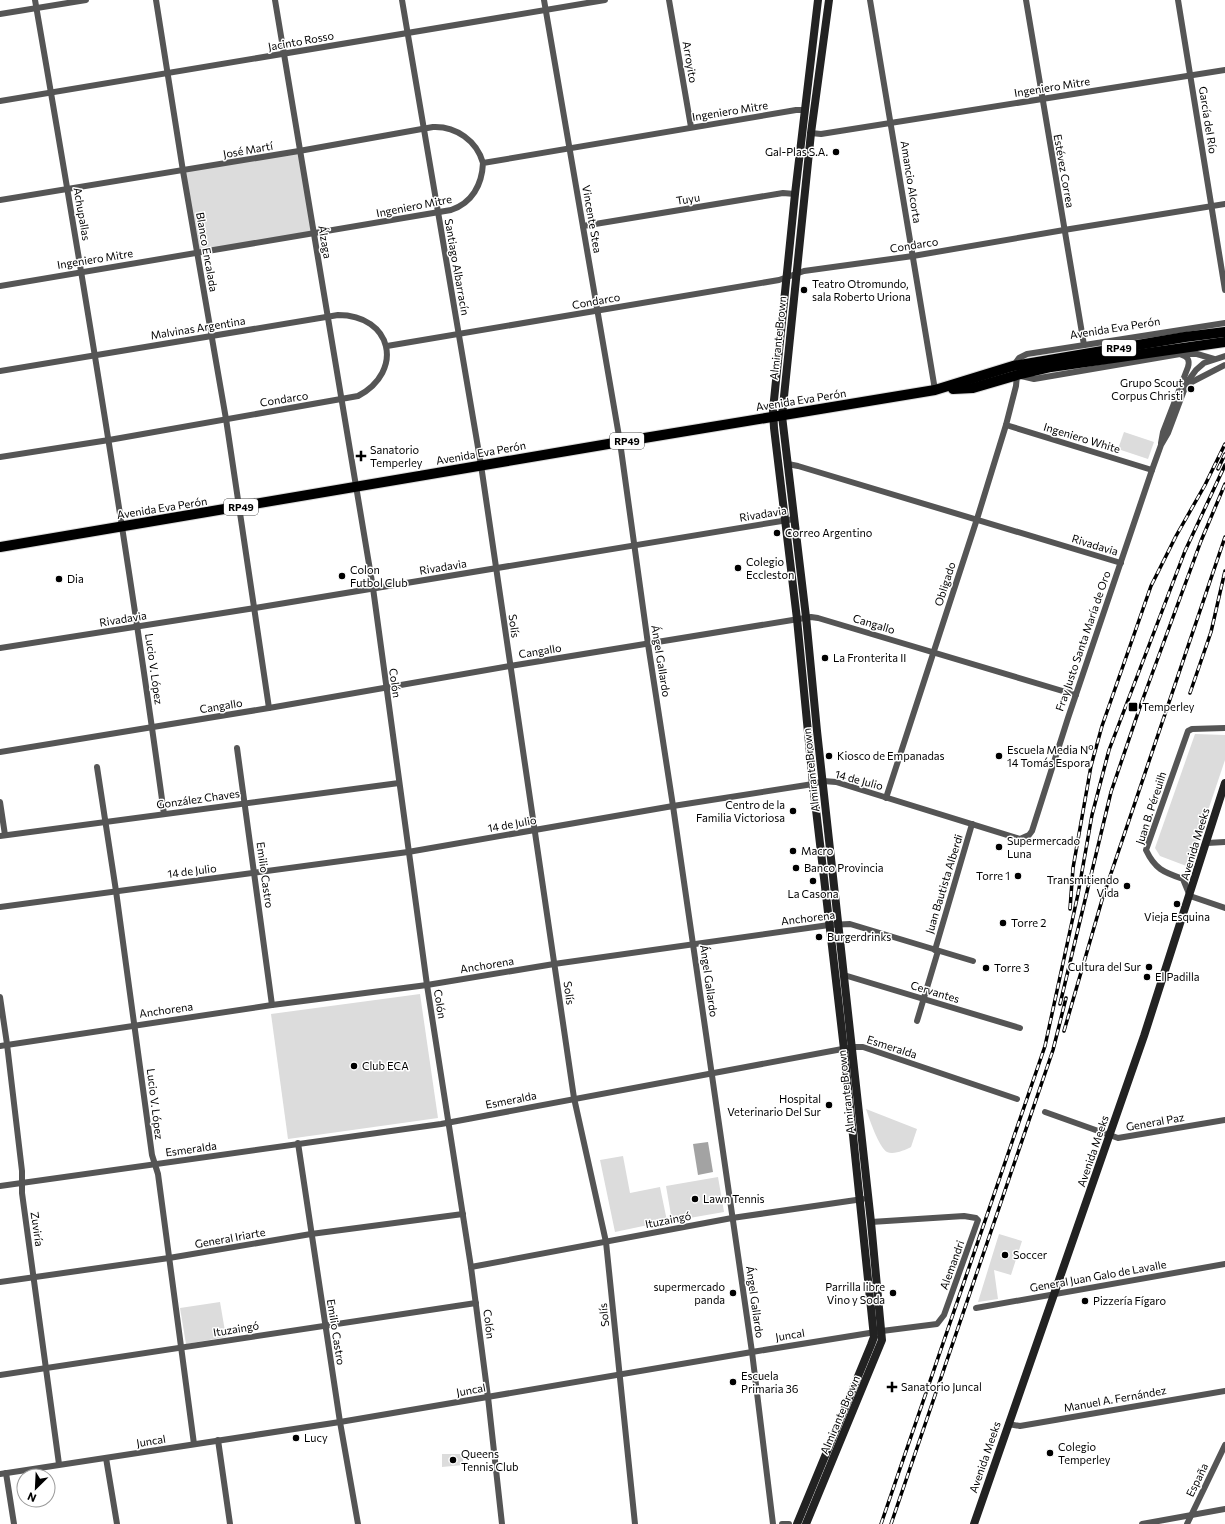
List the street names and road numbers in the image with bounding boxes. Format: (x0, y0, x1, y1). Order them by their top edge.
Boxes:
street label: Jacinto Rosso (267, 28, 335, 54)
street label: Arroyito (680, 40, 701, 84)
street label: Ingeniero Mitre (1013, 74, 1091, 99)
street label: García del Río (1197, 85, 1220, 155)
street label: Ingeniero Mitre (691, 98, 769, 123)
street label: Estévez Correa (1052, 133, 1077, 209)
street label: José Martí (222, 139, 275, 161)
street label: Amancio Alcorta (899, 140, 924, 224)
street label: Vincente Stea (580, 184, 605, 254)
street label: Achupallas (71, 186, 94, 242)
street label: Tuyu (675, 190, 701, 207)
street label: Ingeniero Mitre (375, 192, 453, 219)
street label: Blanco Encalada (194, 211, 221, 293)
street label: Santiago Albarracín (443, 218, 472, 316)
street label: Álzaga (316, 224, 336, 259)
street label: Condarco (889, 234, 939, 255)
street label: Ingeniero Mitre (56, 246, 134, 271)
street label: Condarco (571, 290, 621, 311)
street label: Almirante Brown (767, 295, 788, 381)
street label: Malvinas Argentina (150, 314, 246, 341)
street label: Avenida Eva Perón (1069, 314, 1161, 341)
road number: RP49 (1102, 340, 1136, 356)
street label: Avenida Eva Perón (755, 386, 847, 413)
street label: Condarco (259, 388, 309, 409)
street label: Ingeniero White (1042, 420, 1122, 455)
road number: RP49 (610, 433, 644, 449)
street label: Avenida Eva Perón (435, 438, 527, 467)
street label: Avenida Eva Perón (116, 494, 208, 521)
road number: RP49 (224, 499, 258, 515)
street label: Rivadavia (738, 503, 787, 524)
street label: Rivadavia (1070, 531, 1120, 558)
street label: Rivadavia (418, 556, 467, 577)
street label: Obligado (931, 560, 958, 608)
street label: Fray Justo Santa María de Oro (1052, 569, 1114, 713)
street label: Rivadavia (98, 608, 147, 629)
street label: Cangallo (851, 611, 897, 636)
street label: Solís (506, 613, 523, 639)
street label: Ángel Gallardo (649, 624, 675, 698)
street label: Lucio V. López (143, 633, 166, 706)
street label: Cangallo (517, 641, 563, 660)
street label: Colón (387, 667, 404, 699)
street label: Cangallo (198, 696, 244, 715)
street label: Almirante Brown (800, 727, 821, 813)
street label: 14 de Julio (833, 767, 885, 793)
street label: Juan B. Péreuilh (1133, 770, 1169, 846)
street label: González Chaves (155, 786, 240, 811)
street label: Avenida Meeks (1177, 806, 1212, 882)
street label: 14 de Julio (487, 813, 538, 835)
street label: Juan Bautista Alberdi (922, 832, 966, 935)
street label: Emilio Castro (254, 841, 277, 909)
street label: 14 de Julio (167, 861, 218, 881)
street label: Anchorena (780, 908, 836, 927)
street label: Ángel Gallardo (698, 944, 722, 1018)
street label: Anchorena (459, 954, 515, 975)
street label: Cervantes (909, 978, 961, 1005)
street label: Solís (561, 980, 578, 1006)
street label: Colón (432, 988, 449, 1020)
street label: Anchorena (138, 999, 194, 1020)
street label: Esmeralda (865, 1032, 919, 1061)
street label: Almirante Brown (835, 1049, 856, 1135)
street label: Lucio V. López (145, 1068, 166, 1141)
street label: Esmeralda (484, 1088, 538, 1111)
street label: General Paz (1125, 1110, 1186, 1133)
street label: Avenida Meeks (1074, 1113, 1111, 1188)
street label: Esmeralda (164, 1138, 218, 1159)
street label: Ituzaingó (644, 1209, 692, 1230)
street label: Zuviría (29, 1211, 46, 1247)
street label: General Iriarte (194, 1225, 266, 1250)
street label: Alemandri (937, 1238, 966, 1291)
street label: General Juan Galo de Lavalle (1029, 1257, 1168, 1295)
street label: Ángel Gallardo (744, 1265, 768, 1339)
street label: Emilio Castro (325, 1298, 348, 1366)
street label: Solís (596, 1303, 611, 1327)
street label: Colón (481, 1308, 498, 1340)
street label: Ituzaingó (212, 1318, 260, 1339)
street label: Juncal (774, 1326, 806, 1344)
street label: Almirante Brown (817, 1373, 862, 1456)
street label: Juncal (455, 1381, 487, 1399)
street label: Manuel A. Fernández (1063, 1383, 1168, 1414)
street label: Avenida Meeks (966, 1419, 1003, 1494)
street label: Juncal (135, 1432, 167, 1450)
street label: España (1183, 1461, 1210, 1499)

